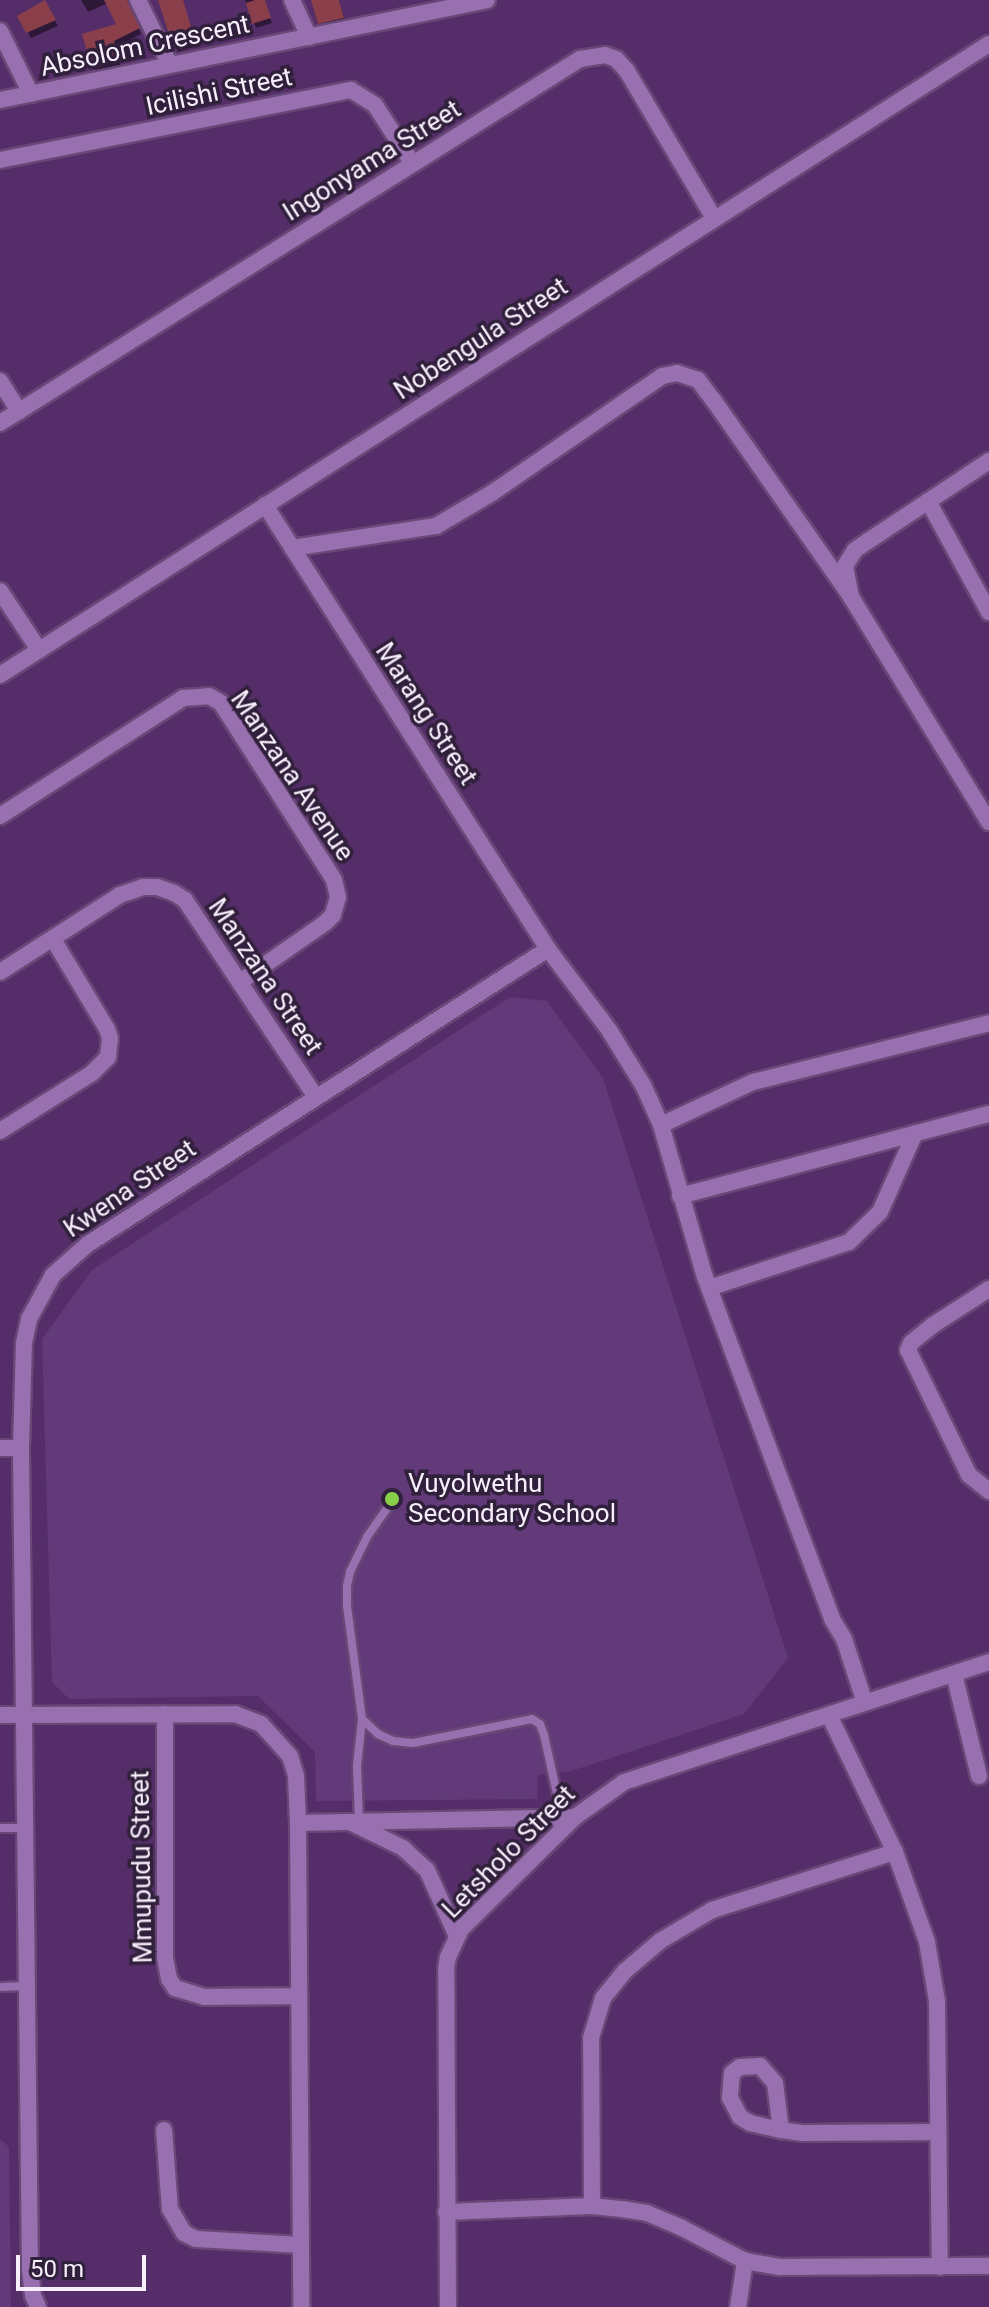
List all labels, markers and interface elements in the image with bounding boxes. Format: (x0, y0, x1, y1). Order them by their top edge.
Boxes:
street label: Absolom Crescent (38, 9, 252, 83)
street label: Icilishi Street (143, 61, 295, 123)
street label: Ingonyama Street (277, 94, 467, 228)
street label: Nobengula Street (388, 271, 574, 407)
street label: Marang Street (368, 637, 484, 791)
street label: Manzana Avenue (224, 685, 360, 867)
street label: Manzana Street (201, 893, 329, 1061)
street label: Kwena Street (58, 1133, 202, 1245)
place label: Vuyolwethu Secondary School (408, 1468, 616, 1530)
marker: Vuyolwethu Secondary School (383, 1490, 401, 1508)
street label: Mmupudu Street (125, 1770, 159, 1964)
street label: Letsholo Street (436, 1779, 582, 1925)
scale bar (20, 2239, 150, 2289)
text: 50 m (30, 2255, 84, 2283)

